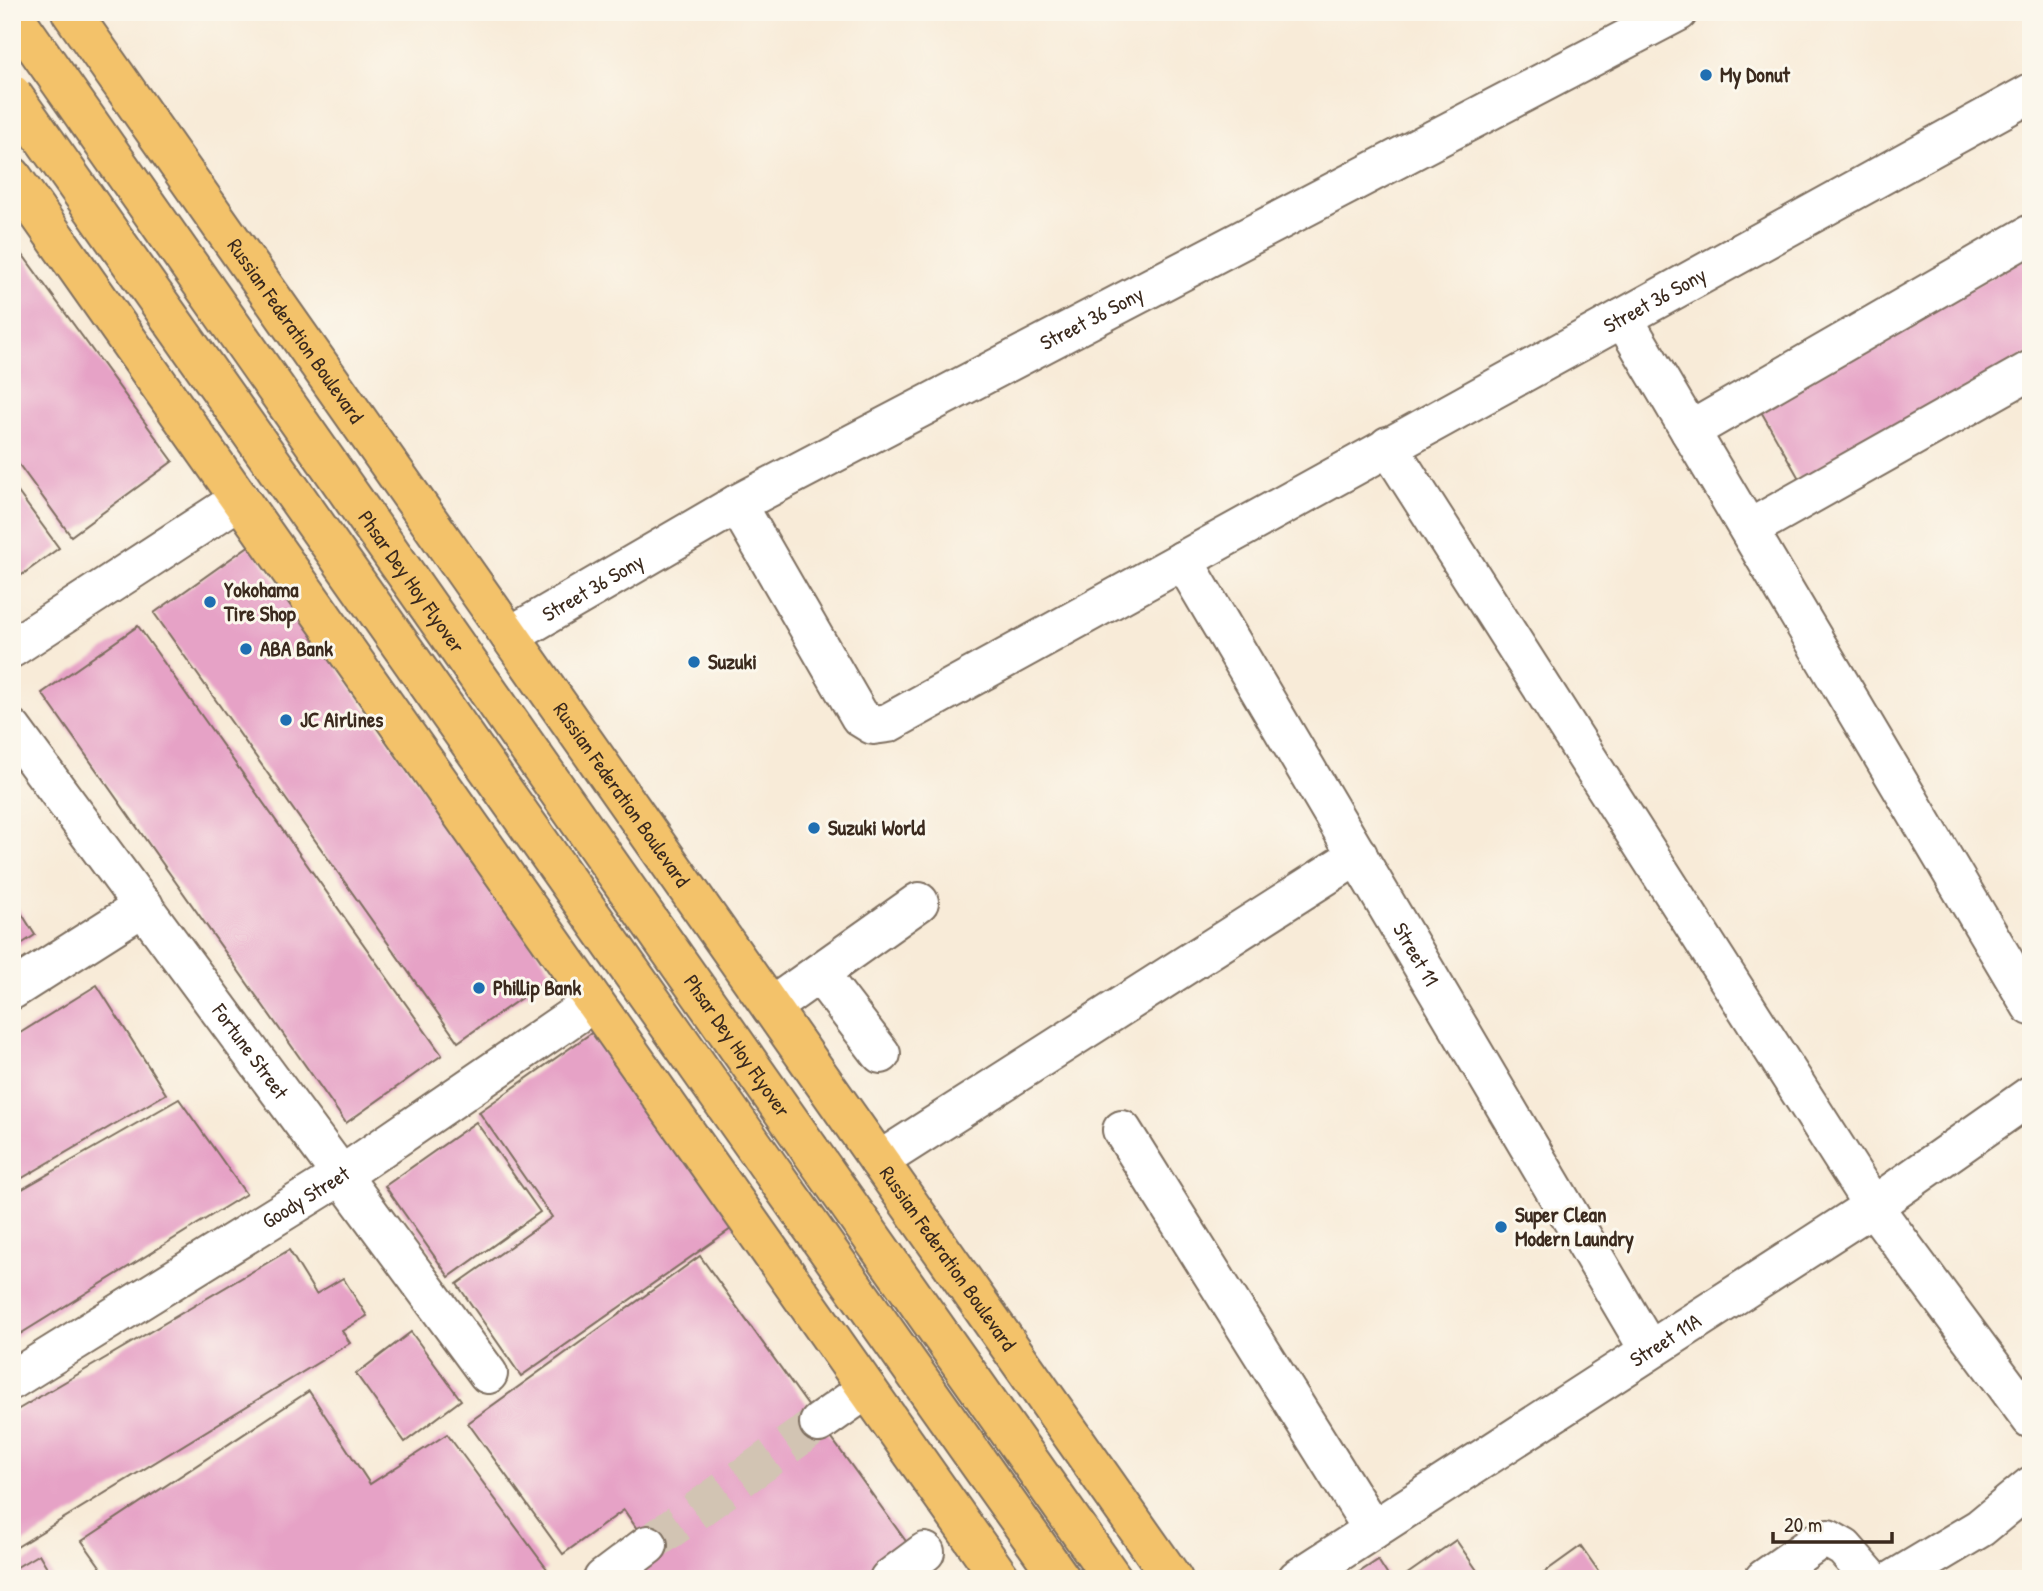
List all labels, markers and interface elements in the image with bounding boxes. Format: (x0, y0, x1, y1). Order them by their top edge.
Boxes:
place label: My Donut (1720, 60, 1791, 90)
marker: My Donut (1698, 67, 1714, 83)
street label: Russian Federation Boulevard (221, 233, 371, 429)
street label: Street 36 Sony (1598, 260, 1711, 340)
street label: Street 36 Sony (1035, 279, 1148, 357)
street label: Phsar Dey Hoy Flyover (352, 504, 472, 659)
street label: Street 36 Sony (537, 546, 649, 628)
place label: Yokohama Tire Shop (223, 575, 299, 629)
marker: Yokohama Tire Shop (202, 594, 218, 610)
place label: ABA Bank (260, 634, 333, 663)
marker: ABA Bank (238, 641, 254, 657)
place label: Suzuki (708, 647, 757, 676)
marker: Suzuki (686, 654, 702, 670)
street label: Russian Federation Boulevard (547, 696, 697, 893)
place label: JC Airlines (300, 705, 383, 734)
marker: JC Airlines (278, 712, 294, 728)
place label: Suzuki World (828, 813, 926, 842)
marker: Suzuki World (806, 820, 822, 836)
street label: Street 11 (1386, 917, 1446, 991)
street label: Phsar Dey Hoy Flyover (677, 969, 798, 1123)
place label: Phillip Bank (493, 973, 582, 1003)
marker: Phillip Bank (471, 980, 487, 996)
street label: Fortune Street (205, 997, 296, 1106)
street label: Goody Street (256, 1159, 356, 1235)
street label: Russian Federation Boulevard (873, 1160, 1023, 1357)
place label: Super Clean Modern Laundry (1515, 1200, 1634, 1254)
marker: Super Clean Modern Laundry (1493, 1219, 1509, 1235)
street label: Street 11A (1624, 1306, 1706, 1374)
scale bar (1773, 1500, 1892, 1544)
text: 20 m (1784, 1510, 1822, 1539)

